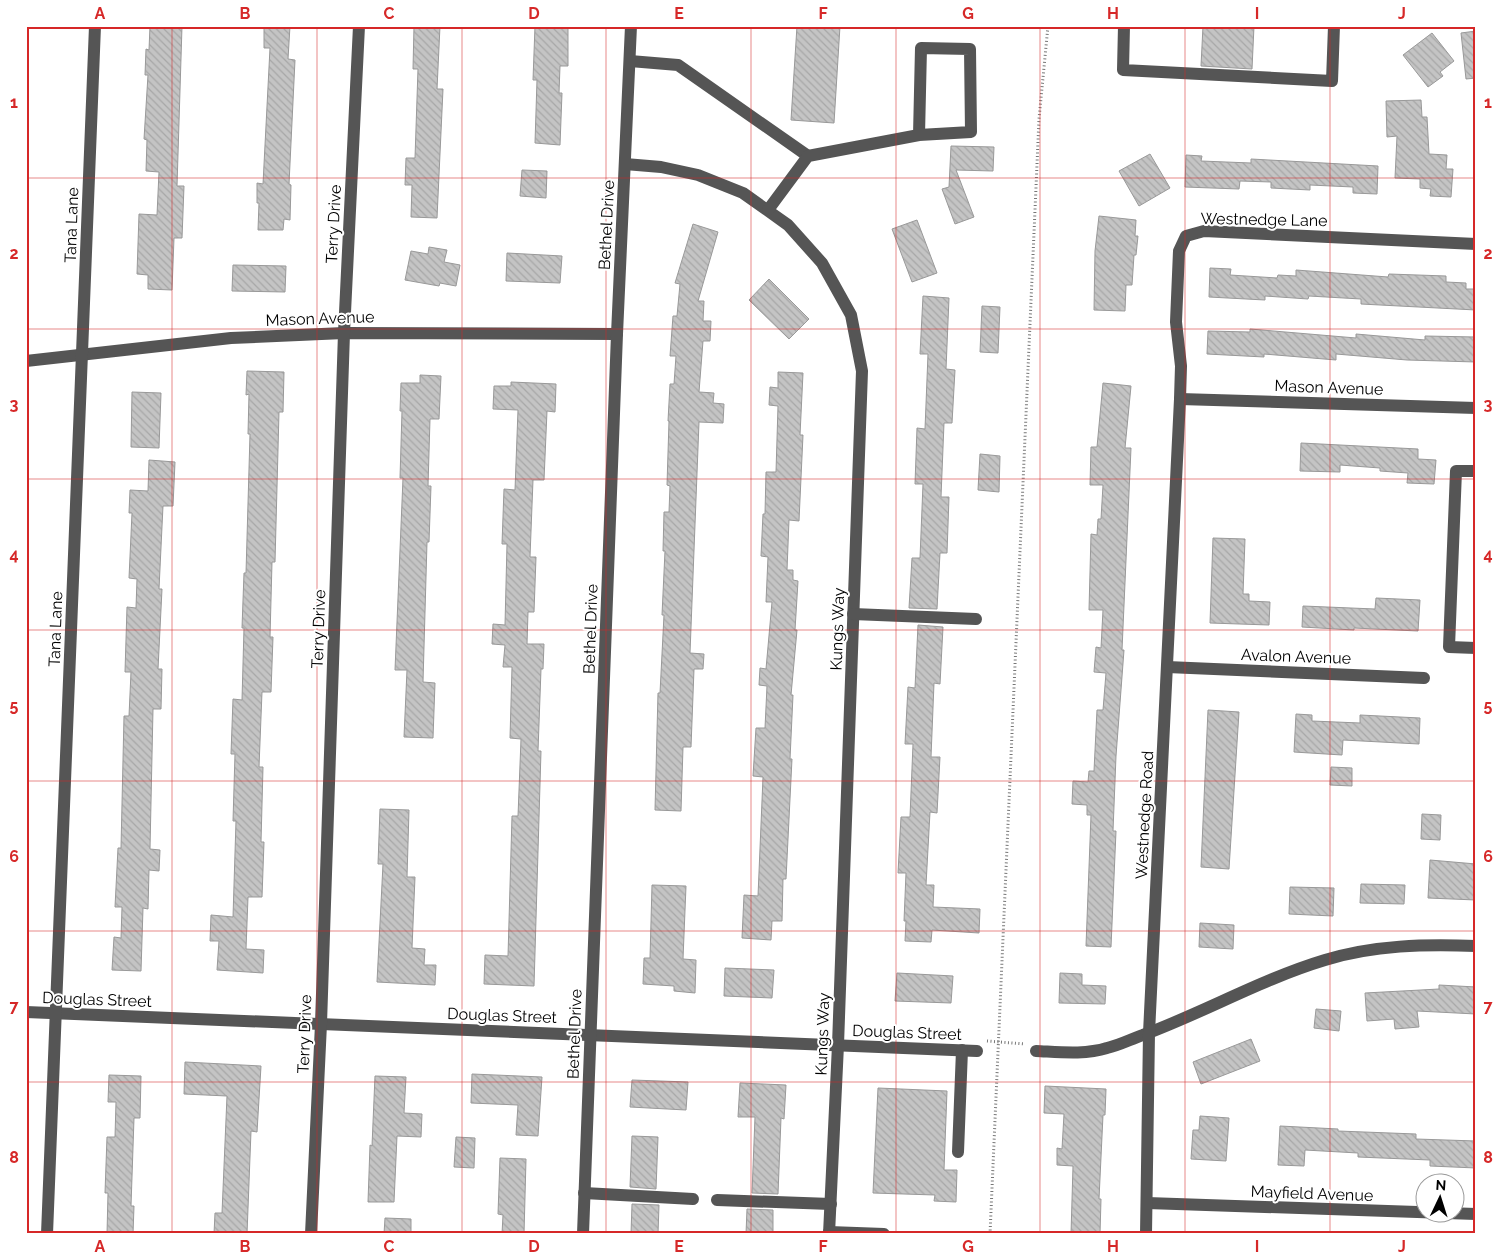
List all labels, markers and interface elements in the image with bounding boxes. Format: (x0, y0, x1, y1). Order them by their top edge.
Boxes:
text: A (95, 4, 106, 23)
text: B (240, 4, 251, 23)
text: C (384, 4, 395, 23)
text: D (528, 4, 540, 23)
text: E (674, 4, 684, 23)
text: F (818, 4, 828, 23)
text: G (962, 4, 974, 23)
text: H (1107, 4, 1119, 23)
text: I (1255, 4, 1259, 23)
text: J (1398, 4, 1406, 23)
text: 1 (10, 93, 18, 112)
text: 1 (1484, 93, 1492, 112)
street label: Bethel Drive (595, 179, 618, 271)
street label: Terry Drive (322, 184, 345, 264)
street label: Tana Lane (61, 187, 82, 263)
street label: Westnedge Lane (1200, 209, 1328, 230)
text: 2 (9, 244, 19, 263)
text: 2 (1483, 244, 1493, 263)
street label: Mason Avenue (265, 307, 375, 330)
street label: Mason Avenue (1274, 376, 1384, 399)
text: 3 (10, 395, 19, 414)
text: 3 (1484, 395, 1493, 414)
text: 4 (9, 545, 19, 564)
text: 4 (1483, 545, 1493, 564)
street label: Bethel Drive (579, 584, 602, 674)
street label: Kungs Way (827, 587, 848, 671)
street label: Terry Drive (308, 589, 329, 669)
street label: Tana Lane (45, 591, 66, 667)
street label: Avalon Avenue (1241, 645, 1351, 668)
text: 5 (10, 696, 19, 715)
text: 5 (1484, 696, 1493, 715)
street label: Westnedge Road (1132, 750, 1157, 880)
text: 6 (9, 847, 19, 866)
text: 6 (1483, 847, 1493, 866)
street label: Douglas Street (42, 988, 153, 1011)
street label: Bethel Drive (563, 989, 586, 1079)
street label: Kungs Way (812, 992, 833, 1076)
street label: Terry Drive (294, 994, 315, 1074)
text: 7 (10, 997, 19, 1016)
text: 7 (1484, 997, 1493, 1016)
street label: Douglas Street (447, 1004, 558, 1027)
street label: Douglas Street (852, 1021, 963, 1044)
text: 8 (9, 1148, 19, 1167)
text: 8 (1483, 1148, 1493, 1167)
north arrow (1414, 1172, 1464, 1222)
text: N (1435, 1177, 1447, 1193)
street label: Mayfield Avenue (1250, 1182, 1374, 1205)
text: A (95, 1237, 106, 1256)
text: B (240, 1237, 251, 1256)
text: C (384, 1237, 395, 1256)
text: D (528, 1237, 540, 1256)
text: E (674, 1237, 684, 1256)
text: F (818, 1237, 828, 1256)
text: G (962, 1237, 974, 1256)
text: H (1107, 1237, 1119, 1256)
text: I (1255, 1237, 1259, 1256)
text: J (1398, 1237, 1406, 1256)

